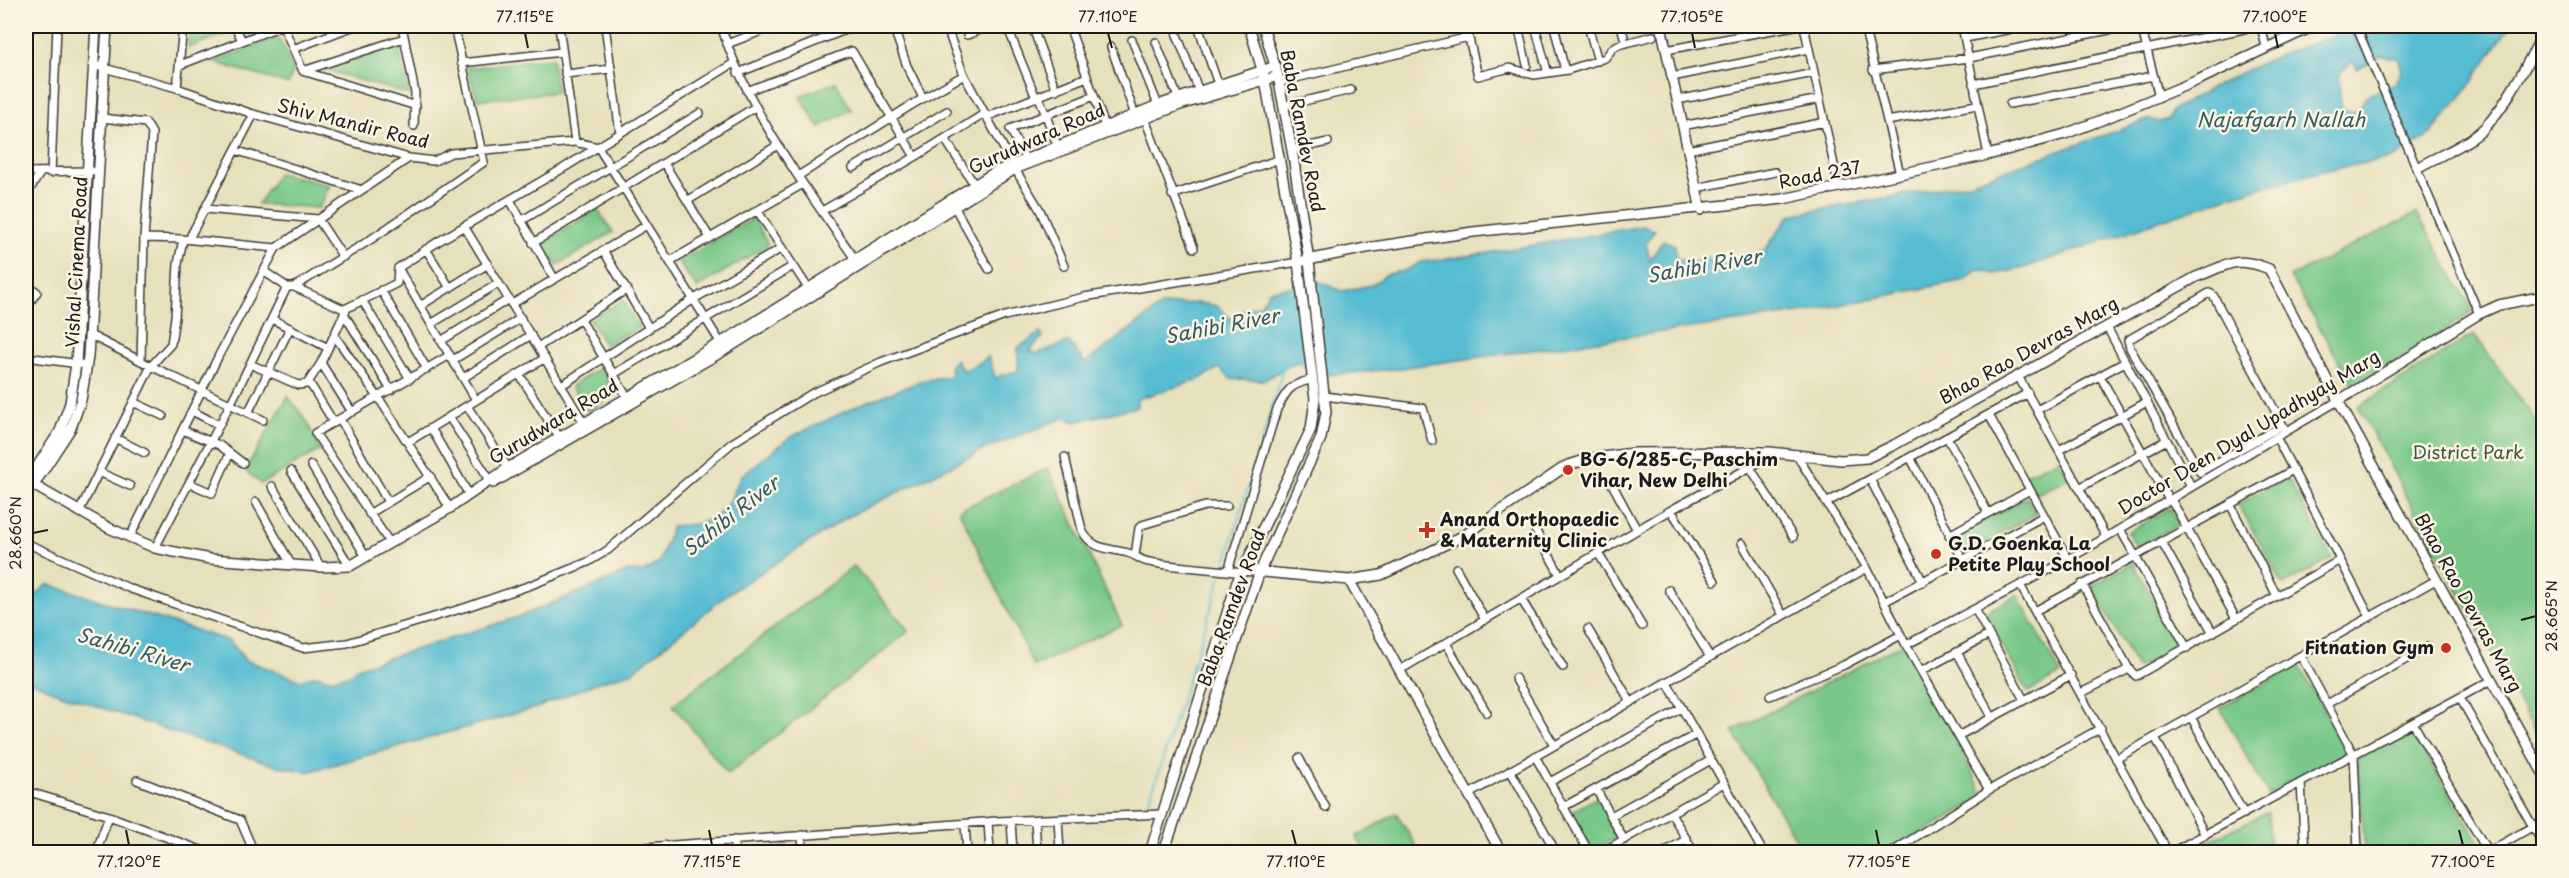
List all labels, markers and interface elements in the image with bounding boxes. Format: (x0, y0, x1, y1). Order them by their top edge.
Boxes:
text: 77.115°E (496, 4, 554, 27)
text: 77.110°E (1078, 4, 1138, 27)
text: 77.105°E (1660, 4, 1724, 27)
text: 77.100°E (2243, 4, 2307, 27)
street label: Baba Ramdev Road (1274, 47, 1333, 215)
street label: Shiv Mandir Road (275, 91, 432, 154)
street label: Gurudwara Road (964, 95, 1109, 180)
water label: Najafgarh Nallah (2197, 104, 2366, 134)
street label: Road 237 (1776, 152, 1864, 195)
street label: Vishal Cinema Road (58, 175, 93, 348)
water label: Sahibi River (1645, 240, 1766, 290)
street label: Bhao Rao Devras Marg (1934, 289, 2123, 410)
water label: Sahibi River (1162, 299, 1284, 351)
street label: Doctor Deen Dyal Upadhyay Marg (2112, 342, 2384, 521)
street label: Gurudwara Road (483, 371, 623, 470)
park label: District Park (2412, 438, 2524, 465)
place label: BG-6/285-C, Paschim Vihar, New Delhi (1580, 445, 1778, 493)
marker: BG-6/285-C, Paschim Vihar, New Delhi (1561, 463, 1575, 477)
water label: Sahibi River (676, 466, 787, 562)
text: 28.660°N (3, 496, 26, 570)
place label: Anand Orthopaedic & Maternity Clinic (1439, 505, 1619, 553)
street label: Bhao Rao Devras Marg (2409, 508, 2530, 697)
marker: Anand Orthopaedic & Maternity Clinic (1418, 521, 1436, 539)
street label: Baba Ramdev Road (1190, 525, 1272, 690)
place label: G.D. Goenka La Petite Play School (1948, 529, 2110, 577)
marker: G.D. Goenka La Petite Play School (1929, 547, 1943, 561)
text: 28.665°N (2539, 580, 2562, 652)
water label: Sahibi River (74, 619, 196, 680)
place label: Fitnation Gym (2304, 633, 2434, 660)
marker: Fitnation Gym (2439, 641, 2453, 655)
text: 77.120°E (97, 849, 161, 872)
text: 77.115°E (683, 849, 741, 872)
text: 77.110°E (1266, 849, 1326, 872)
text: 77.105°E (1847, 849, 1911, 872)
text: 77.100°E (2431, 849, 2495, 872)

